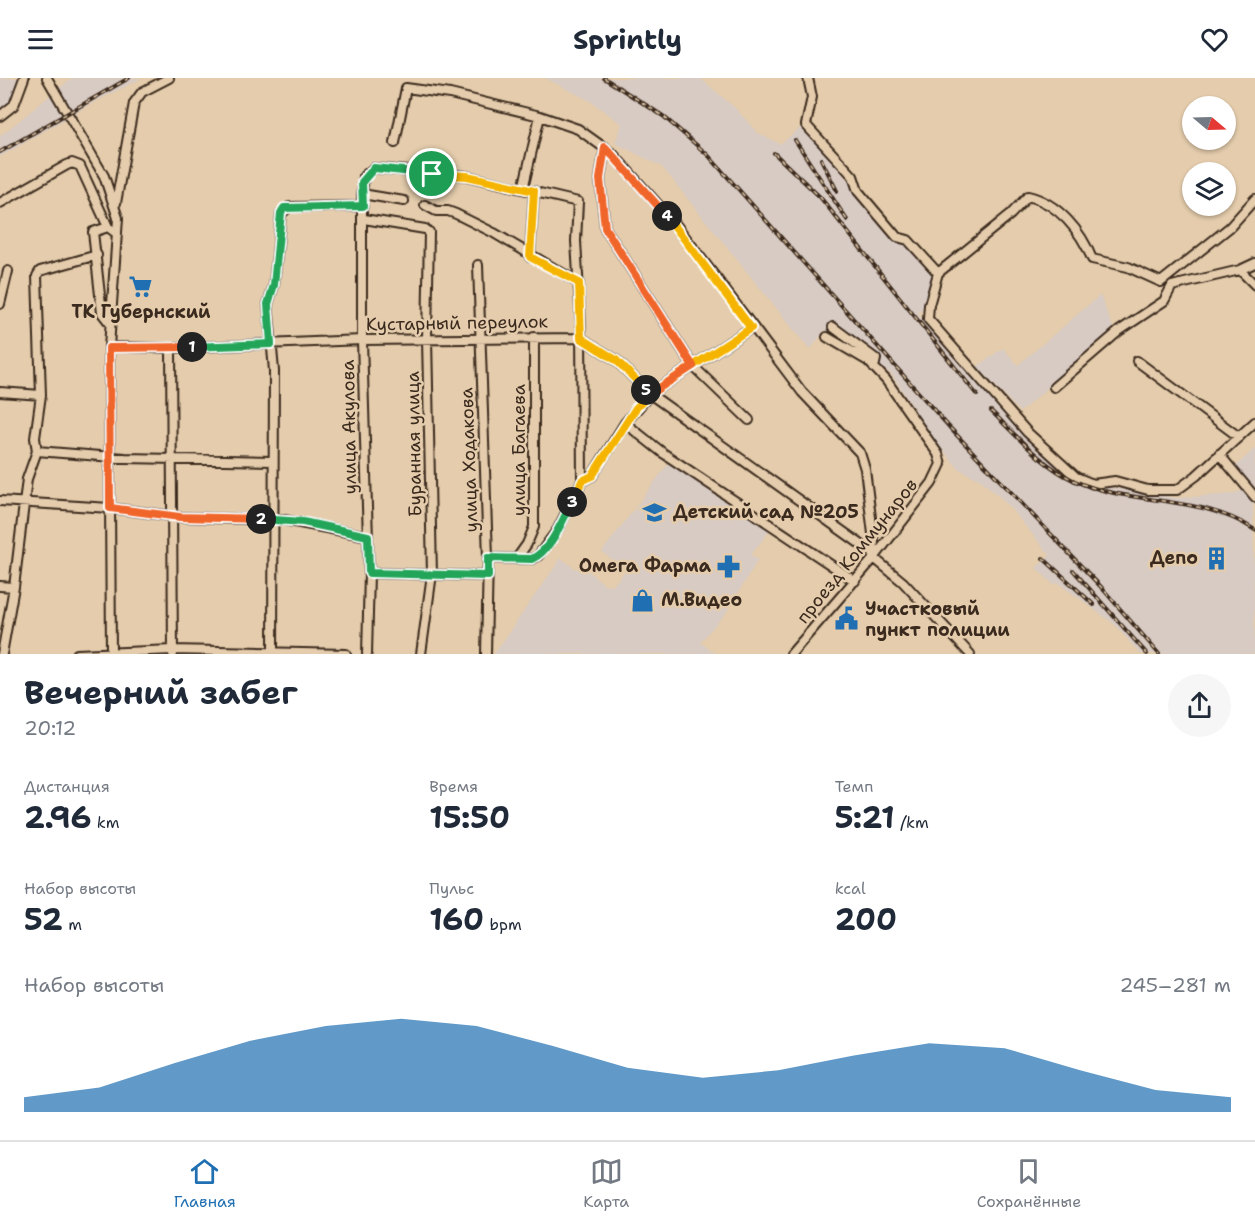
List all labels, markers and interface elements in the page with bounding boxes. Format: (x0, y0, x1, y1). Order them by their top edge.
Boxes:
text: Sprintly (573, 21, 682, 58)
icon: menu (24, 23, 57, 56)
icon: heart (1198, 23, 1231, 56)
north arrow (1182, 96, 1236, 150)
map controls (1182, 96, 1236, 216)
pin (406, 148, 457, 199)
icon: arrive (415, 157, 448, 190)
button: layers (1182, 162, 1236, 216)
pin: 4 (652, 201, 682, 231)
text: 4 (661, 205, 673, 226)
supermarket icon: ТК Губернский (128, 273, 154, 299)
place label: ТК Губернский (71, 300, 211, 324)
street label: Кустарный переулок (366, 309, 549, 337)
pin: 1 (177, 332, 207, 362)
text: 1 (188, 336, 196, 357)
street label: улица Акулова (336, 359, 362, 495)
street label: Буранная улица (401, 371, 427, 517)
pin: 5 (631, 375, 661, 405)
text: 5 (641, 379, 651, 400)
street label: улица Багаева (507, 384, 531, 516)
street label: улица Ходакова (454, 387, 484, 533)
street label: проезд Коммунаров (791, 473, 923, 629)
pin: 3 (557, 487, 587, 517)
text: 3 (566, 491, 578, 512)
school or university icon: Детский сад №205 (642, 499, 668, 525)
place label: Детский сад №205 (673, 500, 859, 524)
pin: 2 (246, 504, 276, 534)
text: 2 (255, 508, 267, 529)
building icon: Депо (1203, 545, 1229, 571)
place label: Депо (1150, 546, 1198, 570)
pharmacy icon: Омега Фарма (716, 553, 742, 579)
place label: Омега Фарма (579, 554, 712, 578)
shop icon: М.Видео (630, 587, 656, 613)
place label: М.Видео (661, 588, 742, 612)
place label: Участковый пункт полиции (865, 597, 1010, 642)
public building icon: Участковый пункт полиции (834, 606, 860, 632)
text: Вечерний забег (24, 670, 298, 715)
button: share (1168, 674, 1231, 737)
text: 20:12 (24, 715, 76, 741)
text: Дистанция (24, 776, 110, 797)
text: Время (429, 776, 478, 797)
text: Темп (835, 776, 873, 797)
text: 2.96 (24, 797, 91, 838)
text: 15:50 (429, 797, 510, 838)
text: 5:21 (835, 797, 895, 838)
text: km (91, 812, 120, 833)
text: /km (895, 812, 929, 833)
text: Набор высоты (24, 878, 136, 899)
text: Пульс (429, 878, 474, 899)
text: kcal (835, 878, 866, 899)
text: 52 (24, 899, 63, 940)
text: 160 (429, 899, 484, 940)
text: 200 (835, 899, 897, 940)
text: m (63, 914, 82, 935)
text: bpm (484, 914, 522, 935)
text: Набор высоты (24, 972, 164, 998)
text: 245–281 m (1120, 972, 1231, 998)
tab: Главная (174, 1155, 236, 1212)
tab: Карта (583, 1155, 629, 1212)
tab: Сохранённые (977, 1155, 1081, 1212)

